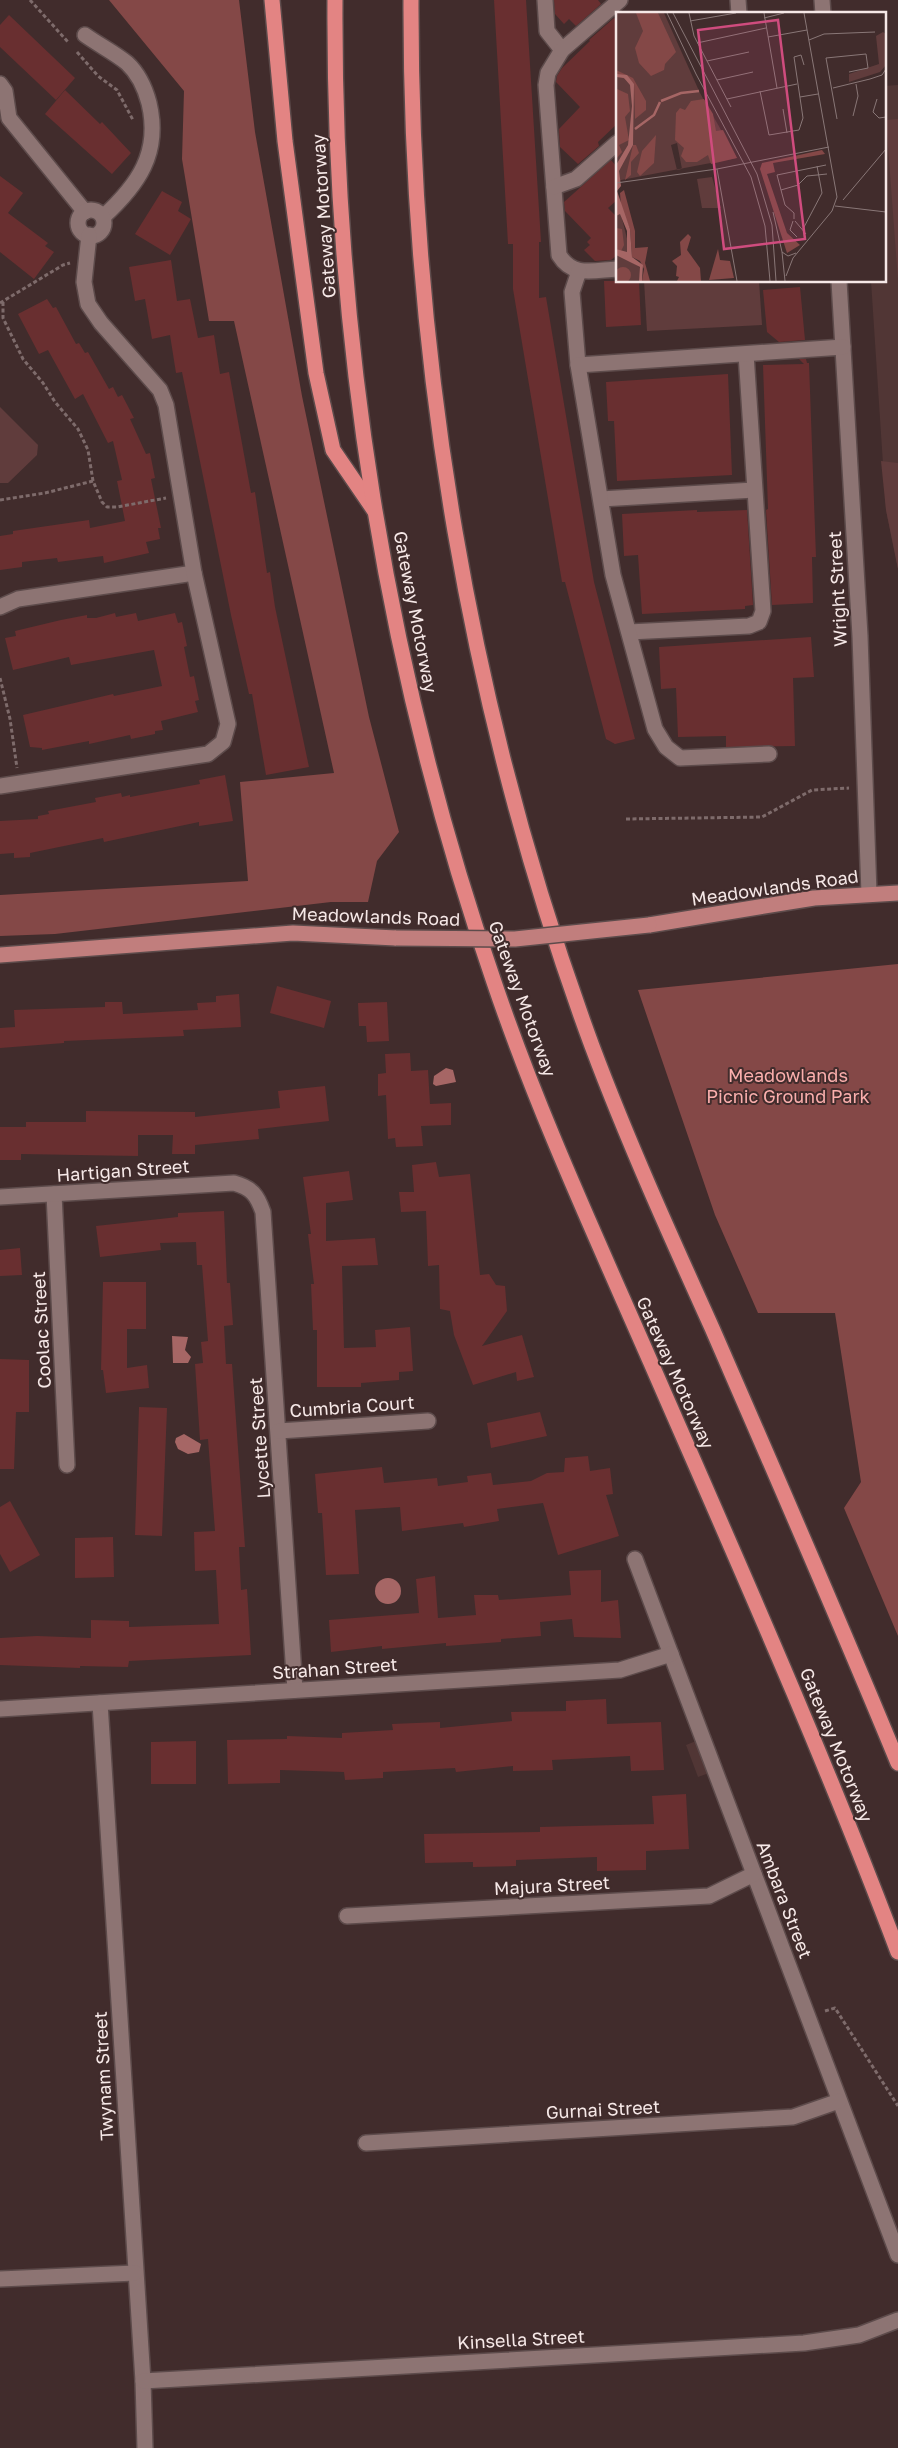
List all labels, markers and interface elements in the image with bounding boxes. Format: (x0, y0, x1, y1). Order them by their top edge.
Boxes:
inset map (616, 12, 886, 282)
street label: Gateway Motorway (306, 133, 340, 299)
street label: Gateway Motorway (389, 529, 442, 695)
street label: Wright Street (823, 531, 851, 647)
street label: Meadowlands Road (690, 864, 860, 910)
street label: Meadowlands Road (291, 902, 461, 930)
street label: Gateway Motorway (484, 918, 561, 1080)
park label: Meadowlands Picnic Ground Park (706, 1064, 870, 1107)
street label: Hartigan Street (56, 1154, 190, 1186)
street label: Coolac Street (27, 1271, 55, 1389)
street label: Gateway Motorway (632, 1293, 719, 1452)
street label: Lycette Street (244, 1377, 274, 1499)
street label: Cumbria Court (289, 1391, 415, 1421)
street label: Strahan Street (272, 1653, 398, 1683)
street label: Gateway Motorway (796, 1664, 878, 1825)
street label: Ambara Street (752, 1838, 817, 1961)
street label: Majura Street (493, 1871, 611, 1899)
street label: Twynam Street (89, 2011, 117, 2141)
street label: Gurnai Street (545, 2095, 661, 2123)
street label: Kinsella Street (457, 2325, 585, 2353)

